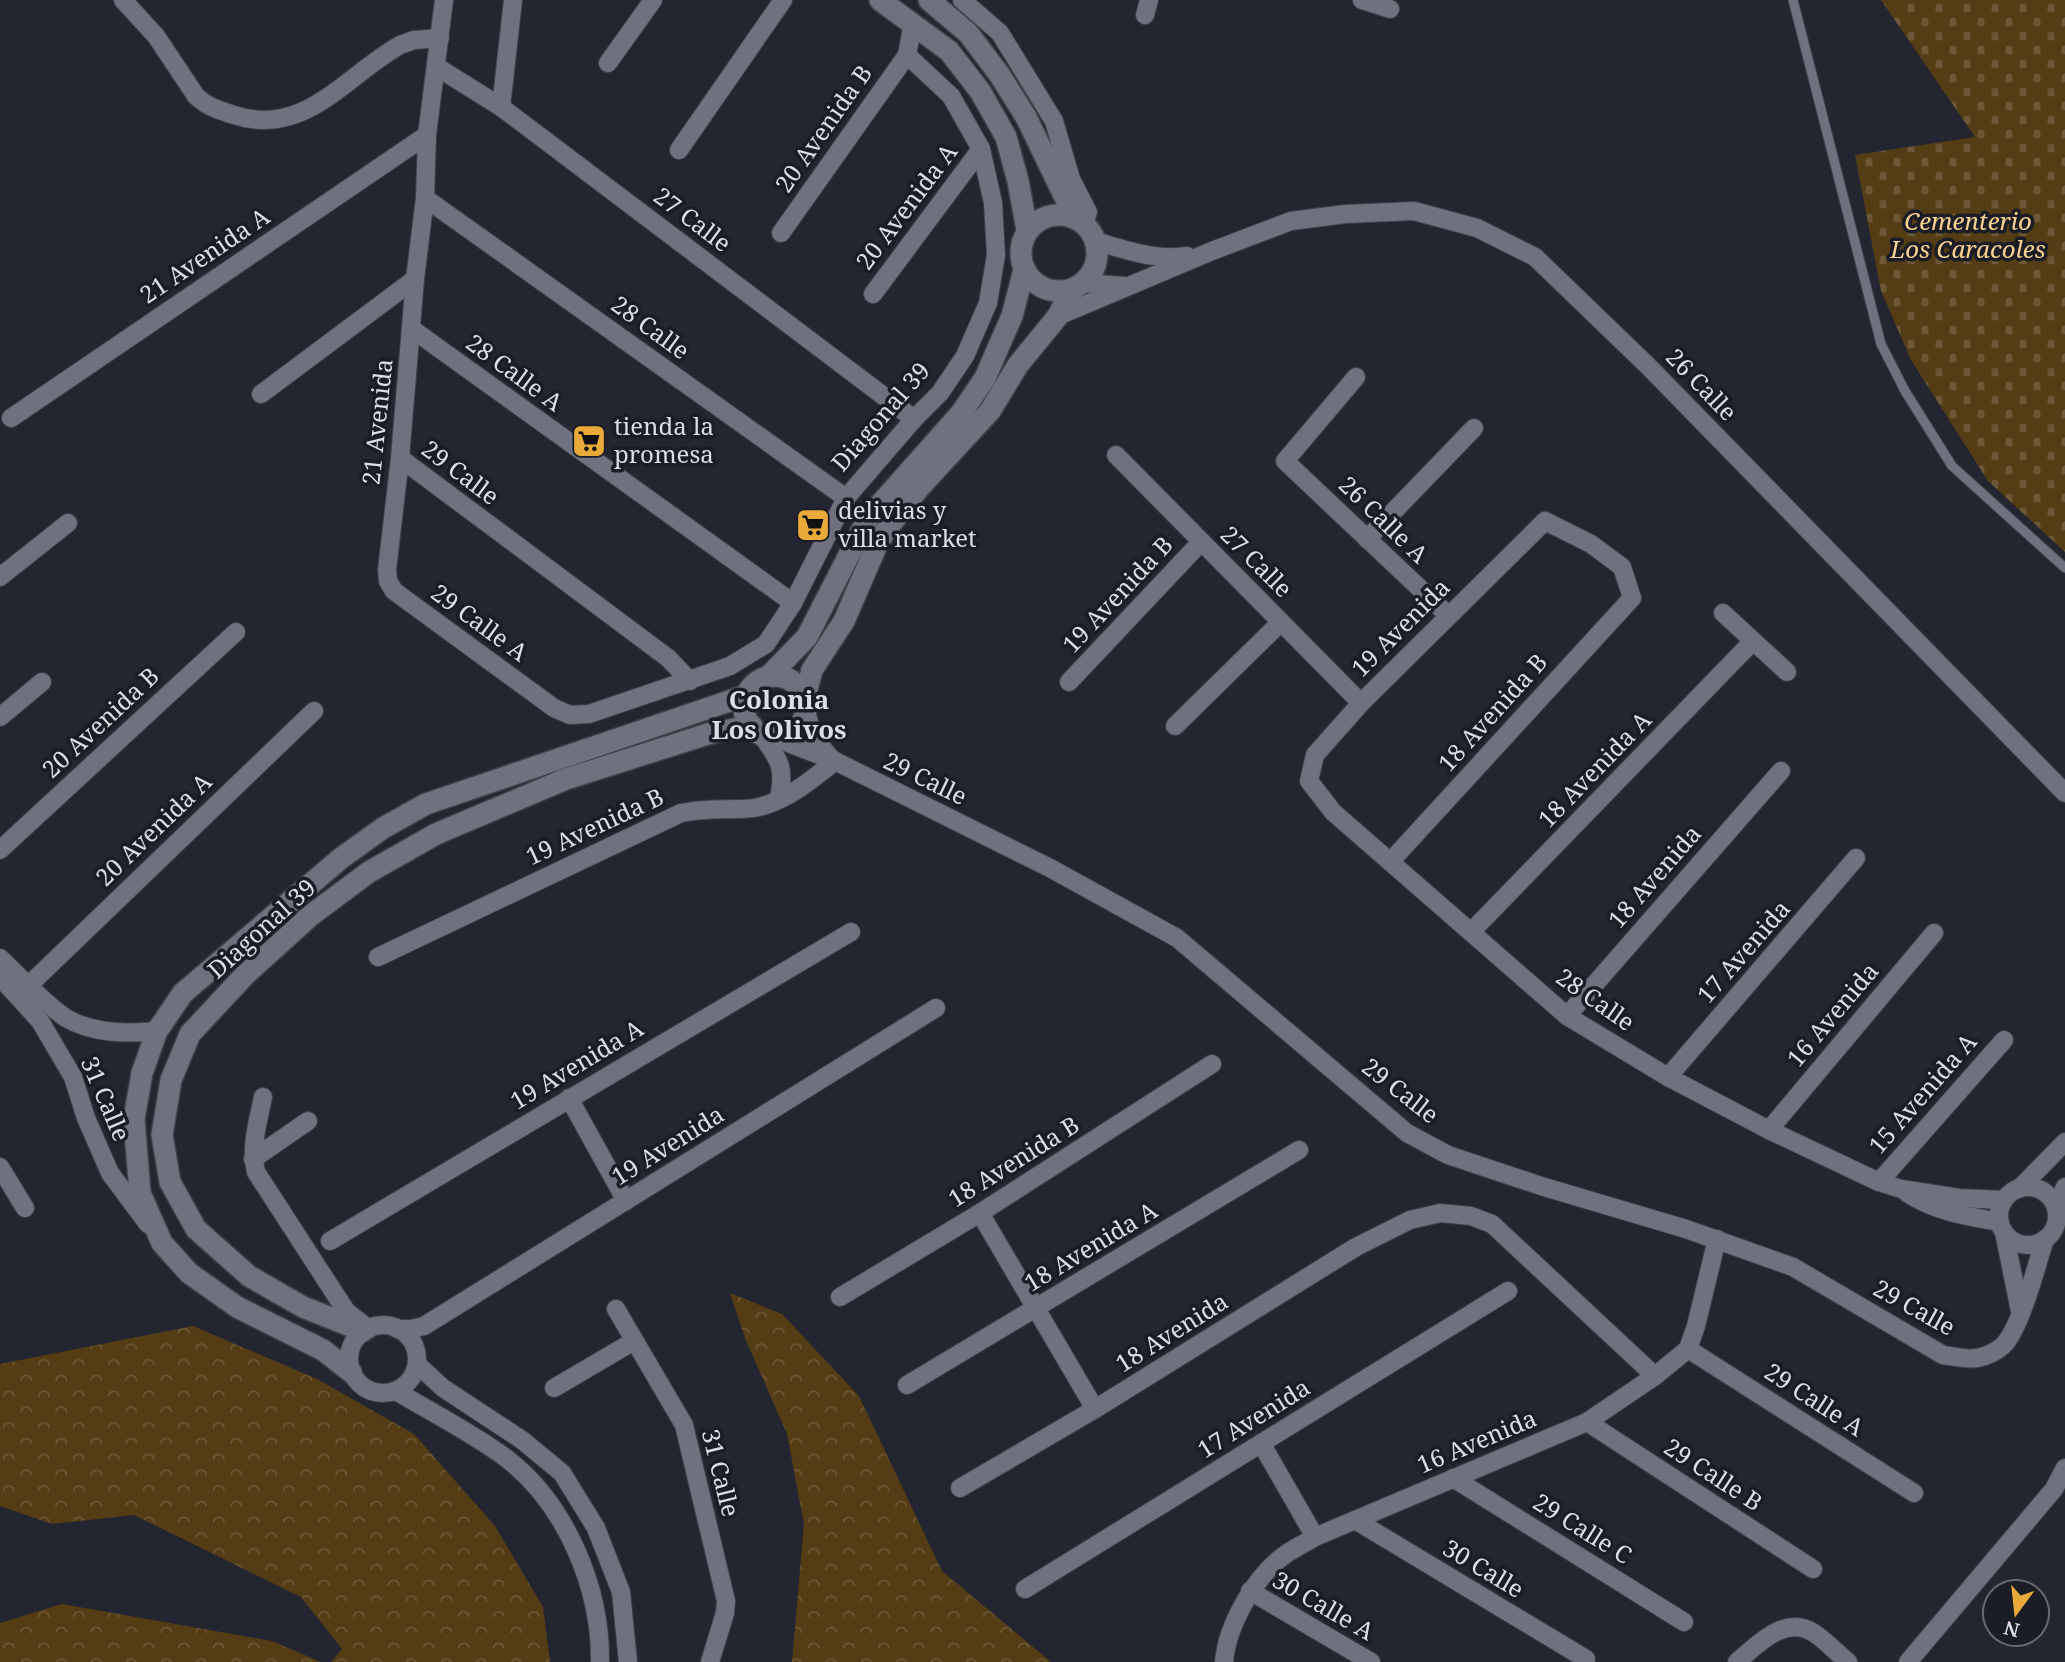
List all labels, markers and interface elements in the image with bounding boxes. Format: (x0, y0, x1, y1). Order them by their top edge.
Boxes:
street label: 20 Avenida B (767, 58, 879, 198)
street label: 20 Avenida A (848, 136, 964, 276)
street label: 27 Calle (647, 179, 738, 259)
street label: 21 Avenida A (133, 199, 276, 310)
park label: Cementerio Los Caracoles (1889, 204, 2046, 265)
street label: 28 Calle (605, 287, 697, 366)
street label: 28 Calle A (460, 325, 570, 418)
street label: 26 Calle (1659, 340, 1745, 427)
street label: Diagonal 39 (823, 354, 937, 478)
street label: 21 Avenida (353, 357, 400, 487)
place label: tienda la promesa (614, 409, 714, 470)
supermarket icon: tienda la promesa (570, 422, 608, 460)
street label: 29 Calle (415, 432, 506, 512)
street label: 26 Calle A (1332, 468, 1436, 570)
place label: delivias y villa market (838, 493, 977, 554)
supermarket icon: delivias y villa market (794, 506, 832, 544)
street label: 27 Calle (1214, 518, 1300, 604)
street label: 19 Avenida B (1054, 528, 1180, 660)
street label: 19 Avenida (1343, 570, 1456, 683)
street label: 29 Calle A (425, 575, 535, 668)
street label: 18 Avenida B (1430, 646, 1554, 778)
street label: 20 Avenida B (34, 659, 166, 785)
district label: Colonia Los Olivos (711, 681, 847, 747)
street label: 18 Avenida A (1530, 704, 1658, 834)
street label: 29 Calle (878, 743, 973, 812)
street label: 20 Avenida A (88, 765, 218, 893)
street label: 19 Avenida B (520, 779, 669, 872)
street label: 18 Avenida (1600, 817, 1708, 935)
street label: Diagonal 39 (200, 870, 322, 985)
street label: 17 Avenida (1689, 892, 1797, 1010)
street label: 16 Avenida (1778, 955, 1885, 1073)
street label: 28 Calle (1550, 960, 1642, 1038)
street label: 19 Avenida A (504, 1011, 649, 1116)
street label: 15 Avenida A (1860, 1026, 1984, 1160)
street label: 29 Calle (1356, 1049, 1446, 1130)
street label: 31 Calle (74, 1051, 139, 1146)
street label: 19 Avenida (605, 1097, 730, 1192)
street label: 18 Avenida B (941, 1107, 1085, 1214)
street label: 18 Avenida A (1018, 1193, 1163, 1298)
street label: 29 Calle (1868, 1271, 1962, 1343)
street label: 18 Avenida (1109, 1284, 1234, 1379)
street label: 29 Calle A (1759, 1354, 1871, 1443)
street label: 17 Avenida (1191, 1370, 1316, 1465)
street label: 16 Avenida (1412, 1401, 1541, 1481)
street label: 31 Calle (695, 1425, 748, 1520)
street label: 29 Calle B (1658, 1430, 1769, 1518)
street label: 29 Calle C (1527, 1485, 1638, 1571)
street label: 30 Calle (1437, 1531, 1530, 1605)
street label: 30 Calle A (1267, 1562, 1381, 1647)
north arrow (1981, 1578, 2051, 1648)
text: N (2001, 1615, 2022, 1644)

